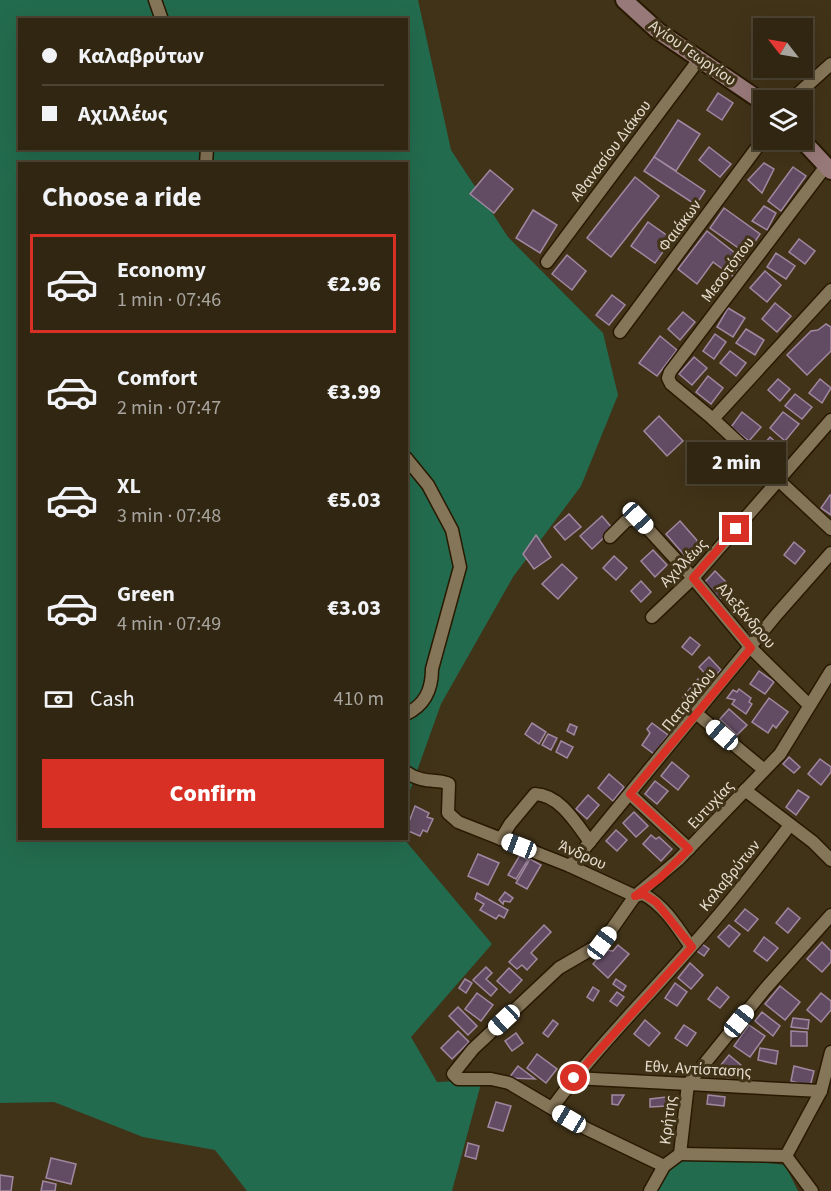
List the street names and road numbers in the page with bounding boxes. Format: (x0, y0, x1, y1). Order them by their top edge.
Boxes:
street label: Αγίου Γεωργίου (644, 15, 741, 91)
street label: Αθανασίου Διάκου (565, 95, 656, 206)
street label: Φαιάκων (653, 195, 707, 256)
street label: Μεσοτόπου (696, 232, 760, 307)
street label: Αχιλλέως (655, 533, 713, 592)
street label: Αλεξάνδρου (712, 578, 781, 653)
street label: Πατρόκλου (656, 663, 721, 736)
street label: Ευτυχίας (683, 776, 739, 834)
street label: Άνδρου (555, 835, 610, 875)
street label: Καλαβρύτων (694, 835, 766, 916)
street label: Εθν. Αντίστασης (644, 1055, 752, 1083)
street label: Κρήτης (654, 1094, 682, 1146)

